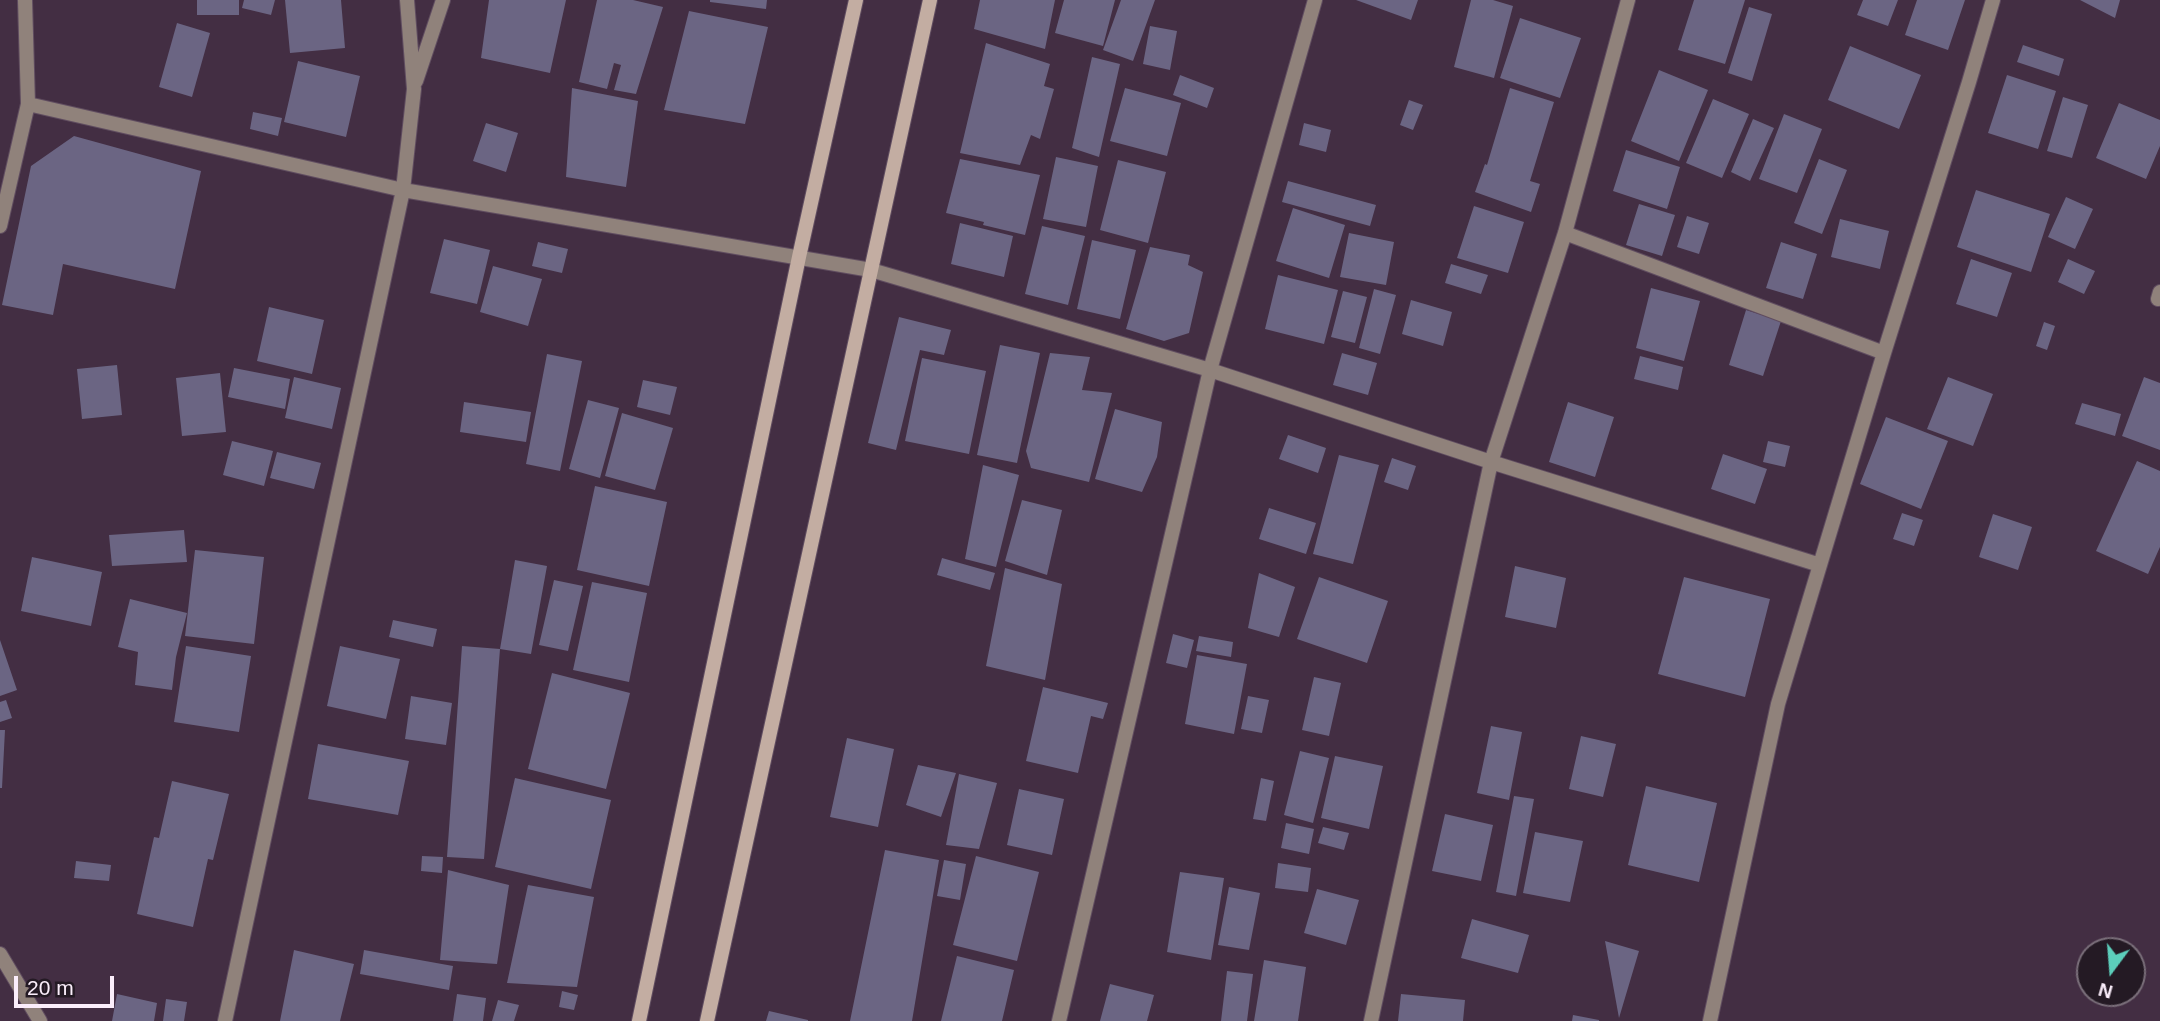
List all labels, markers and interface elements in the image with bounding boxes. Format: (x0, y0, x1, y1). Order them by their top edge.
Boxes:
north arrow (2076, 937, 2146, 1007)
scale bar (18, 962, 117, 1006)
text: 20 m (27, 976, 74, 999)
text: N (2096, 979, 2115, 1003)

